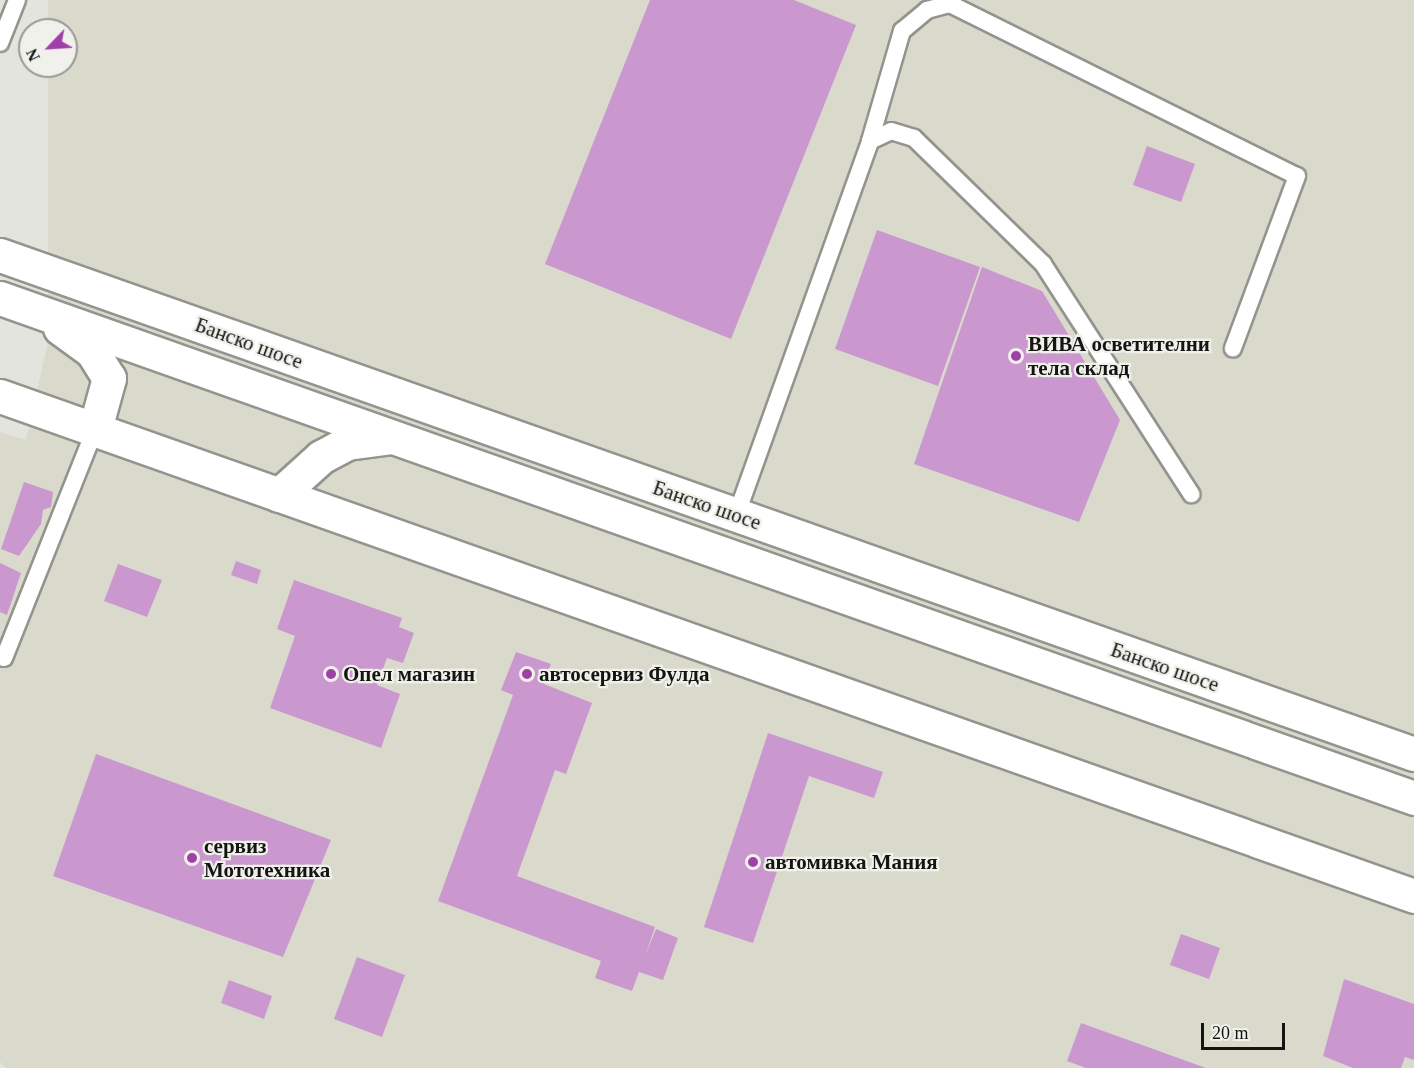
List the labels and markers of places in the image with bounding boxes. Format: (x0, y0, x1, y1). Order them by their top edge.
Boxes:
place label: ВИВА осветителни тела склад (1028, 331, 1210, 381)
marker: ВИВА осветителни тела склад (1009, 349, 1023, 363)
place label: Опел магазин (343, 661, 475, 687)
place label: автосервиз Фулда (539, 661, 709, 687)
marker: Опел магазин (324, 667, 338, 681)
marker: автосервиз Фулда (520, 667, 534, 681)
place label: сервиз Мототехника (204, 833, 330, 883)
place label: автомивка Мания (765, 849, 938, 875)
marker: сервиз Мототехника (185, 851, 199, 865)
marker: автомивка Мания (746, 855, 760, 869)

